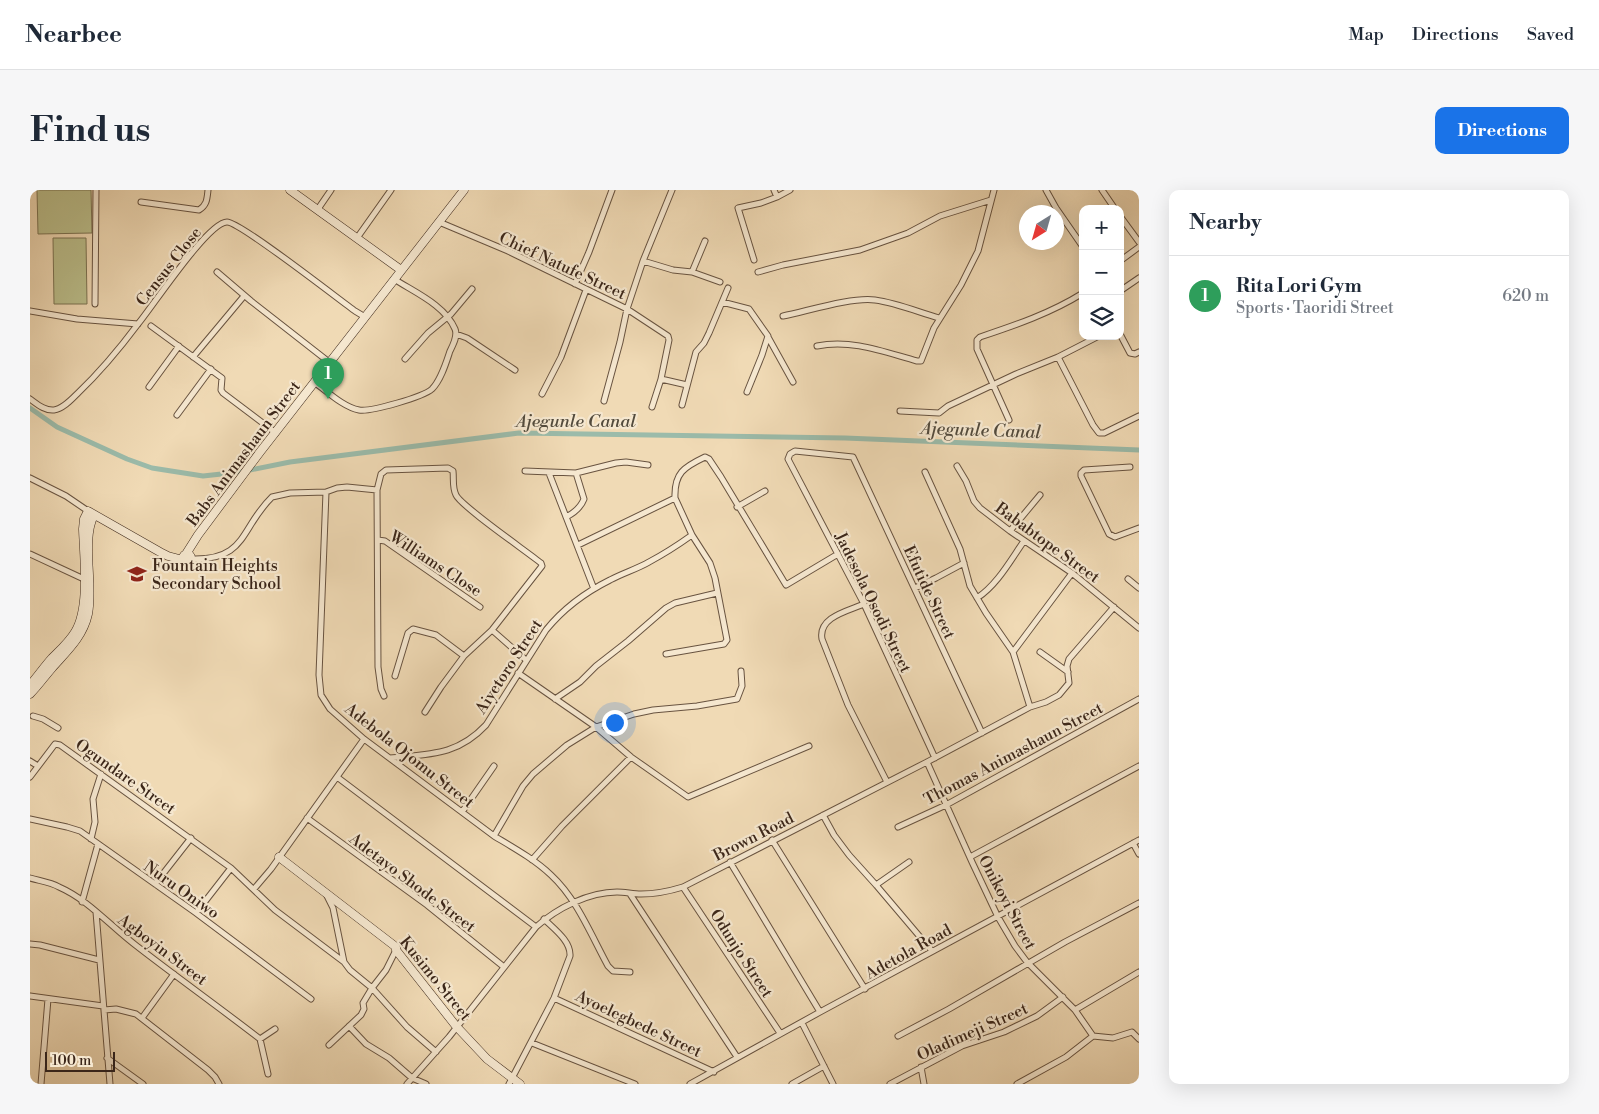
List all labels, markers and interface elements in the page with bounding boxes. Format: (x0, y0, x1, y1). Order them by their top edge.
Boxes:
text: Nearbee (25, 20, 122, 50)
text: Map (1348, 23, 1384, 46)
text: Directions (1412, 23, 1499, 46)
text: Saved (1527, 23, 1574, 46)
button: Directions (1435, 107, 1569, 154)
text: Find us (30, 109, 150, 152)
north arrow (1019, 205, 1064, 250)
map controls (1079, 205, 1124, 340)
button: + (1079, 205, 1124, 250)
text: Nearby (1189, 210, 1262, 236)
street label: Census Close (132, 223, 206, 310)
street label: Chief Natufe Street (496, 228, 630, 304)
button: − (1079, 250, 1124, 295)
text: Rita Lori Gym (1236, 274, 1362, 298)
text: 1 (1201, 286, 1209, 306)
text: 620 m (1502, 286, 1549, 306)
button: layers (1079, 295, 1124, 340)
text: Sports · Taoridi Street (1236, 298, 1394, 318)
pin: 1 (312, 358, 344, 399)
street label: Babs Animashaun Street (182, 377, 305, 531)
water label: Ajegunle Canal (514, 410, 636, 433)
water label: Ajegunle Canal (919, 417, 1042, 444)
street label: Bababtope Street (990, 498, 1104, 588)
street label: Williams Close (385, 526, 485, 601)
street label: Jadesola Osodi Street (830, 528, 916, 676)
street label: Efutide Street (899, 542, 960, 643)
place label: Fountain Heights Secondary School (152, 556, 281, 594)
school or university icon: Fountain Heights Secondary School (126, 563, 148, 585)
street label: Aiyetoro Street (470, 615, 547, 718)
street label: Adebola Ojomu Street (340, 698, 478, 813)
street label: Thomas Animashaun Street (921, 698, 1107, 810)
your location (602, 710, 628, 736)
street label: Ogundare Street (71, 735, 180, 819)
street label: Brown Road (709, 808, 797, 866)
street label: Adetayo Shode Street (344, 828, 480, 937)
street label: Onikoyi Street (974, 852, 1041, 953)
street label: Nuru Oniwo (140, 856, 223, 923)
street label: Odunjo Street (705, 906, 777, 1002)
street label: Agboyin Street (113, 909, 211, 990)
street label: Adetola Road (861, 920, 955, 984)
street label: Kusimo Street (395, 932, 476, 1025)
street label: Ayoelegbede Street (571, 986, 705, 1062)
street label: Oladimeji Street (914, 998, 1031, 1065)
scale bar (45, 1049, 115, 1072)
text: 100 m (52, 1052, 91, 1070)

